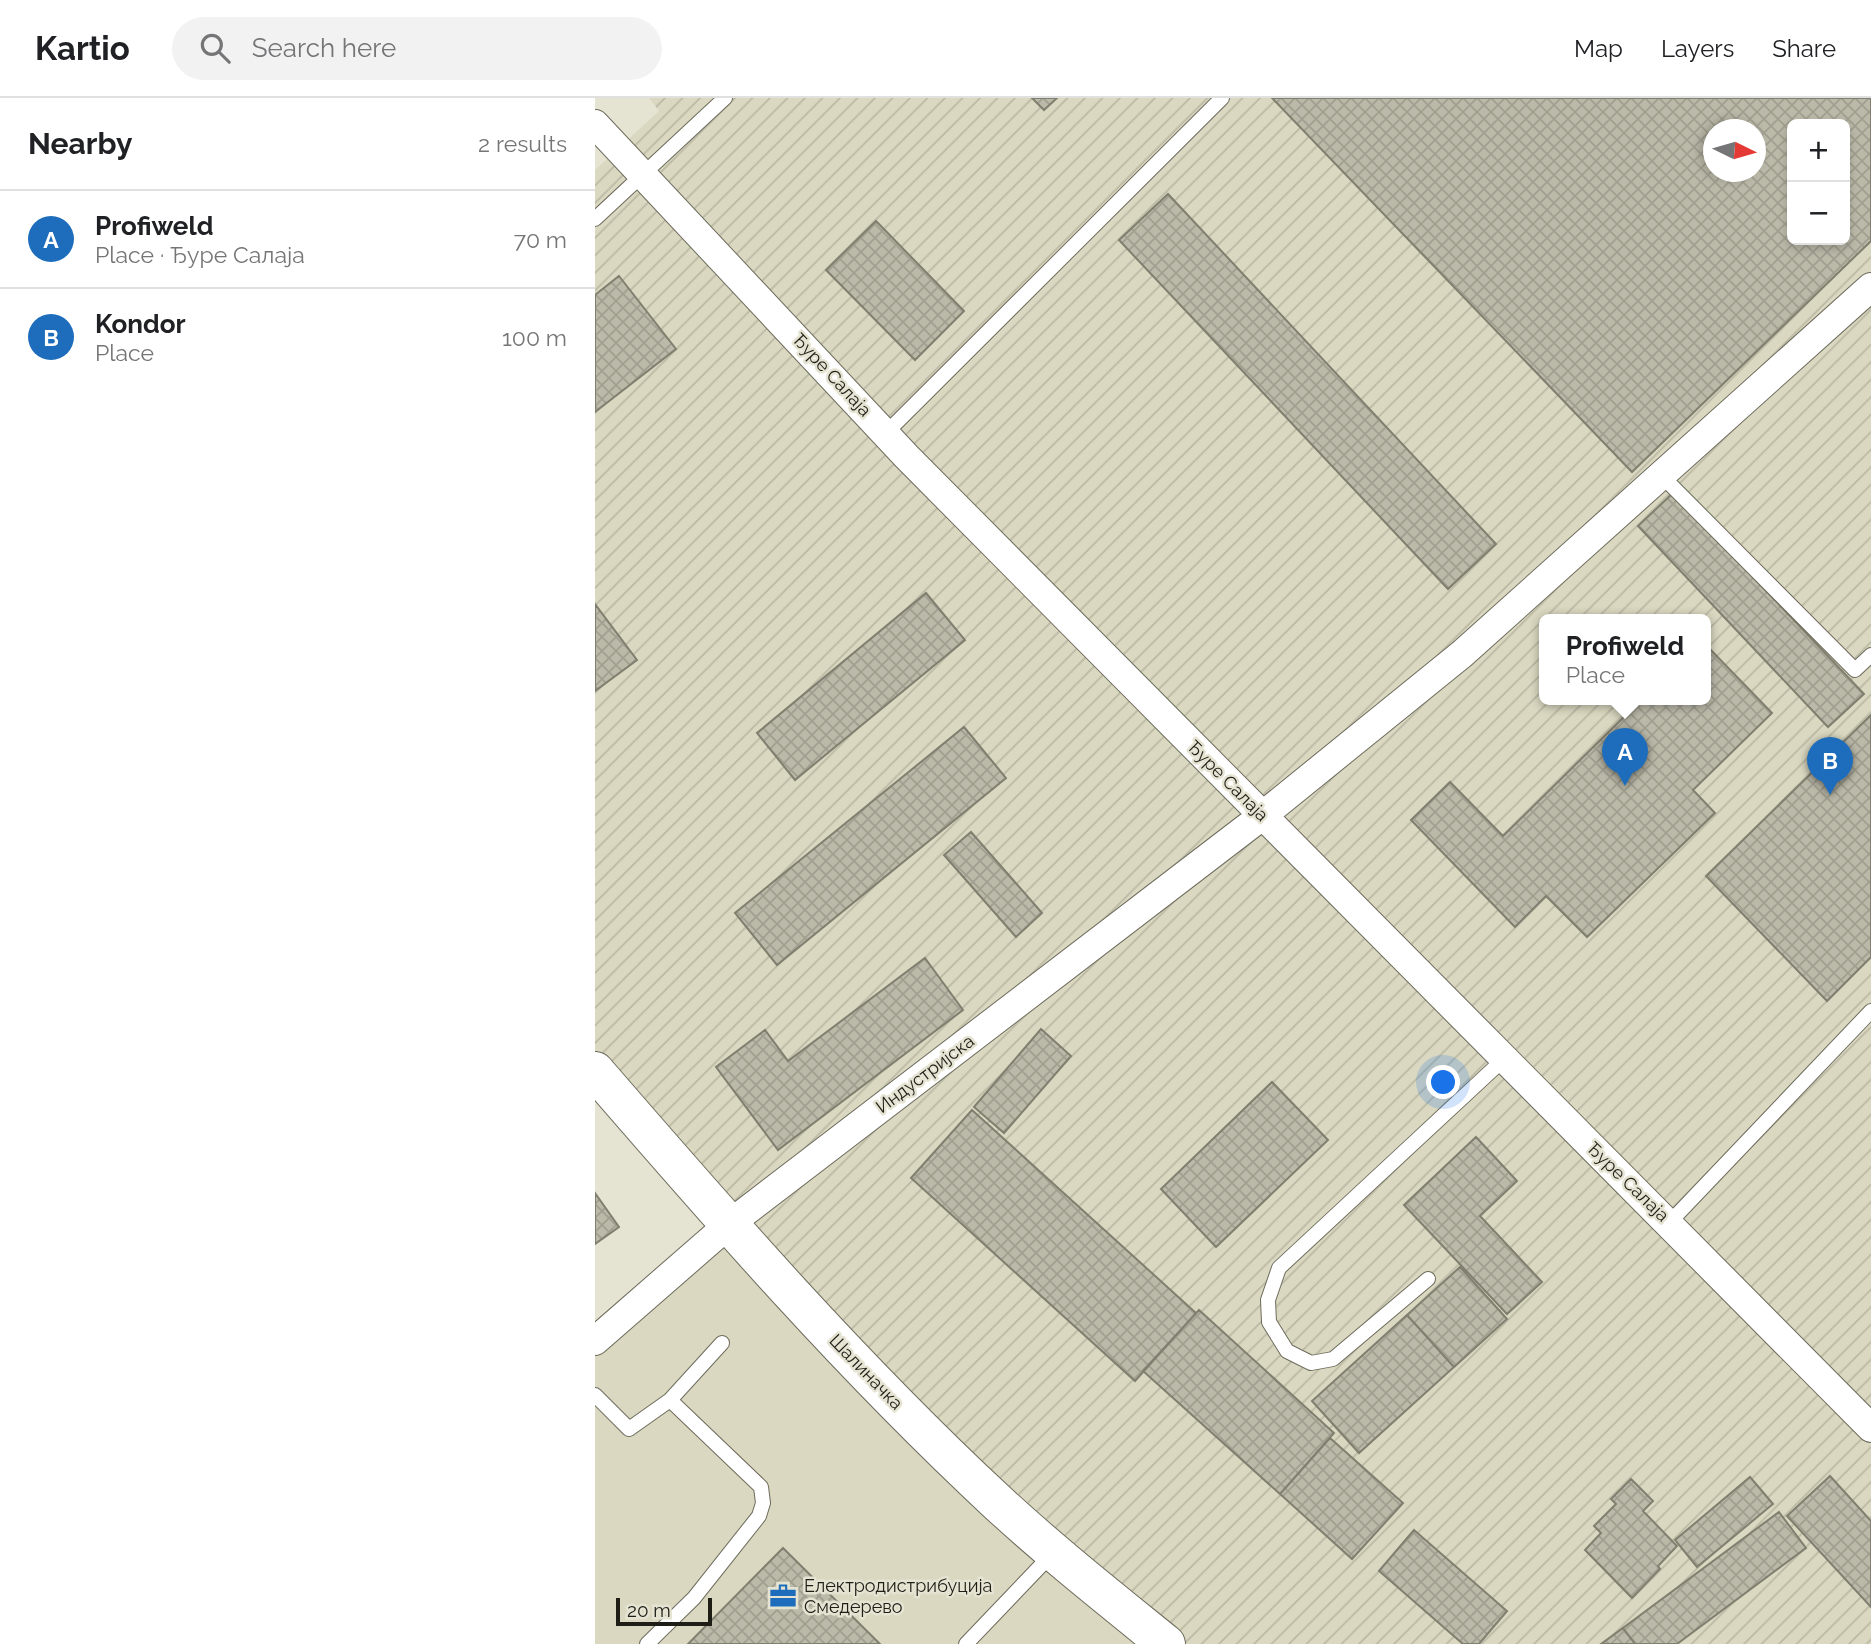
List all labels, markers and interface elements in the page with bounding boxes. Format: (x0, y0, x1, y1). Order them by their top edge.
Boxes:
search box (172, 17, 662, 80)
text: Kartio (35, 29, 130, 68)
icon: search (196, 29, 234, 67)
text: Search here (252, 33, 396, 63)
text: Map (1574, 34, 1623, 63)
text: Layers (1661, 34, 1734, 63)
text: Share (1772, 34, 1836, 63)
north arrow (1703, 119, 1766, 182)
map controls (1787, 119, 1850, 245)
button: + (1787, 119, 1850, 182)
text: Nearby (28, 126, 132, 161)
text: 2 results (478, 130, 567, 157)
button: − (1787, 182, 1850, 245)
text: Profiweld (95, 211, 213, 241)
text: A (43, 226, 59, 253)
text: 70 m (514, 226, 567, 253)
text: Place · Ђуре Салаја (95, 241, 305, 268)
text: Kondor (95, 309, 186, 339)
text: B (43, 324, 59, 351)
text: 100 m (502, 324, 567, 351)
street label: Ђуре Салаја (789, 329, 876, 420)
text: Place (95, 339, 154, 366)
popup (1539, 614, 1711, 705)
text: Profiweld (1566, 631, 1684, 661)
text: Place (1566, 661, 1625, 688)
pin: A (1602, 728, 1648, 786)
street label: Ђуре Салаја (1184, 736, 1273, 825)
pin: B (1807, 737, 1853, 795)
street label: Индустријска (872, 1030, 978, 1117)
your location (1426, 1065, 1460, 1099)
street label: Ђуре Салаја (1583, 1138, 1673, 1226)
street label: Шалиначка (825, 1330, 907, 1414)
place label: Електродистрибуција Смедерево (804, 1575, 992, 1617)
office icon: Електродистрибуција Смедерево (768, 1581, 798, 1611)
scale bar (616, 1595, 712, 1627)
text: 20 m (627, 1599, 671, 1621)

